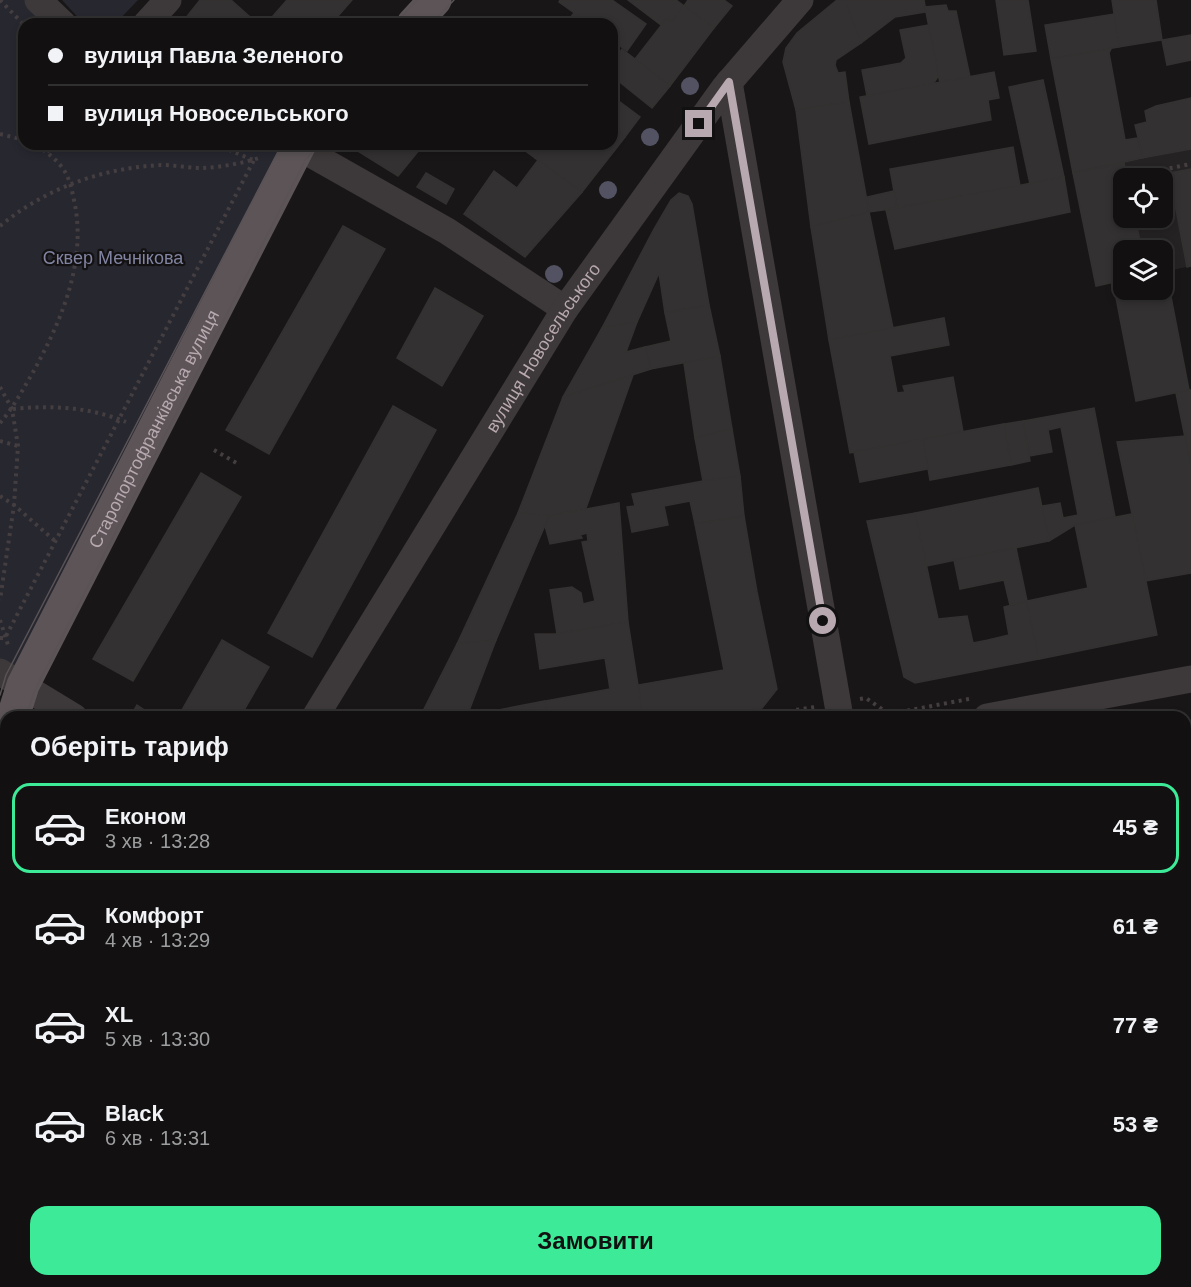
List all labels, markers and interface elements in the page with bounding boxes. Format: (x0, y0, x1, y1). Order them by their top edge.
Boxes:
text: вулиця Павла Зеленого (84, 43, 343, 68)
text: вулиця Новосельського (84, 101, 349, 126)
route end (685, 110, 712, 137)
map controls (1113, 168, 1173, 300)
button: locate (1113, 168, 1173, 228)
button: layers (1113, 240, 1173, 300)
park label: Сквер Мечнікова (43, 248, 184, 268)
street label: вулиця Новосельського (482, 259, 605, 436)
street label: Старопортофранківська вулиця (85, 307, 223, 551)
route start (809, 607, 836, 634)
text: Оберіть тариф (30, 732, 229, 762)
icon: car (33, 801, 87, 855)
text: Економ (105, 804, 187, 829)
text: 45 ₴ (1113, 815, 1158, 840)
text: 3 хв · 13:28 (105, 830, 210, 852)
icon: car (33, 900, 87, 954)
text: Комфорт (105, 903, 204, 928)
text: 61 ₴ (1113, 914, 1158, 939)
text: 4 хв · 13:29 (105, 929, 210, 951)
icon: car (33, 999, 87, 1053)
text: XL (105, 1002, 133, 1027)
text: 77 ₴ (1113, 1013, 1158, 1038)
text: 5 хв · 13:30 (105, 1028, 210, 1050)
icon: car (33, 1098, 87, 1152)
text: Black (105, 1101, 164, 1126)
text: 53 ₴ (1113, 1112, 1158, 1137)
text: 6 хв · 13:31 (105, 1127, 210, 1149)
button: Замовити (30, 1206, 1161, 1275)

